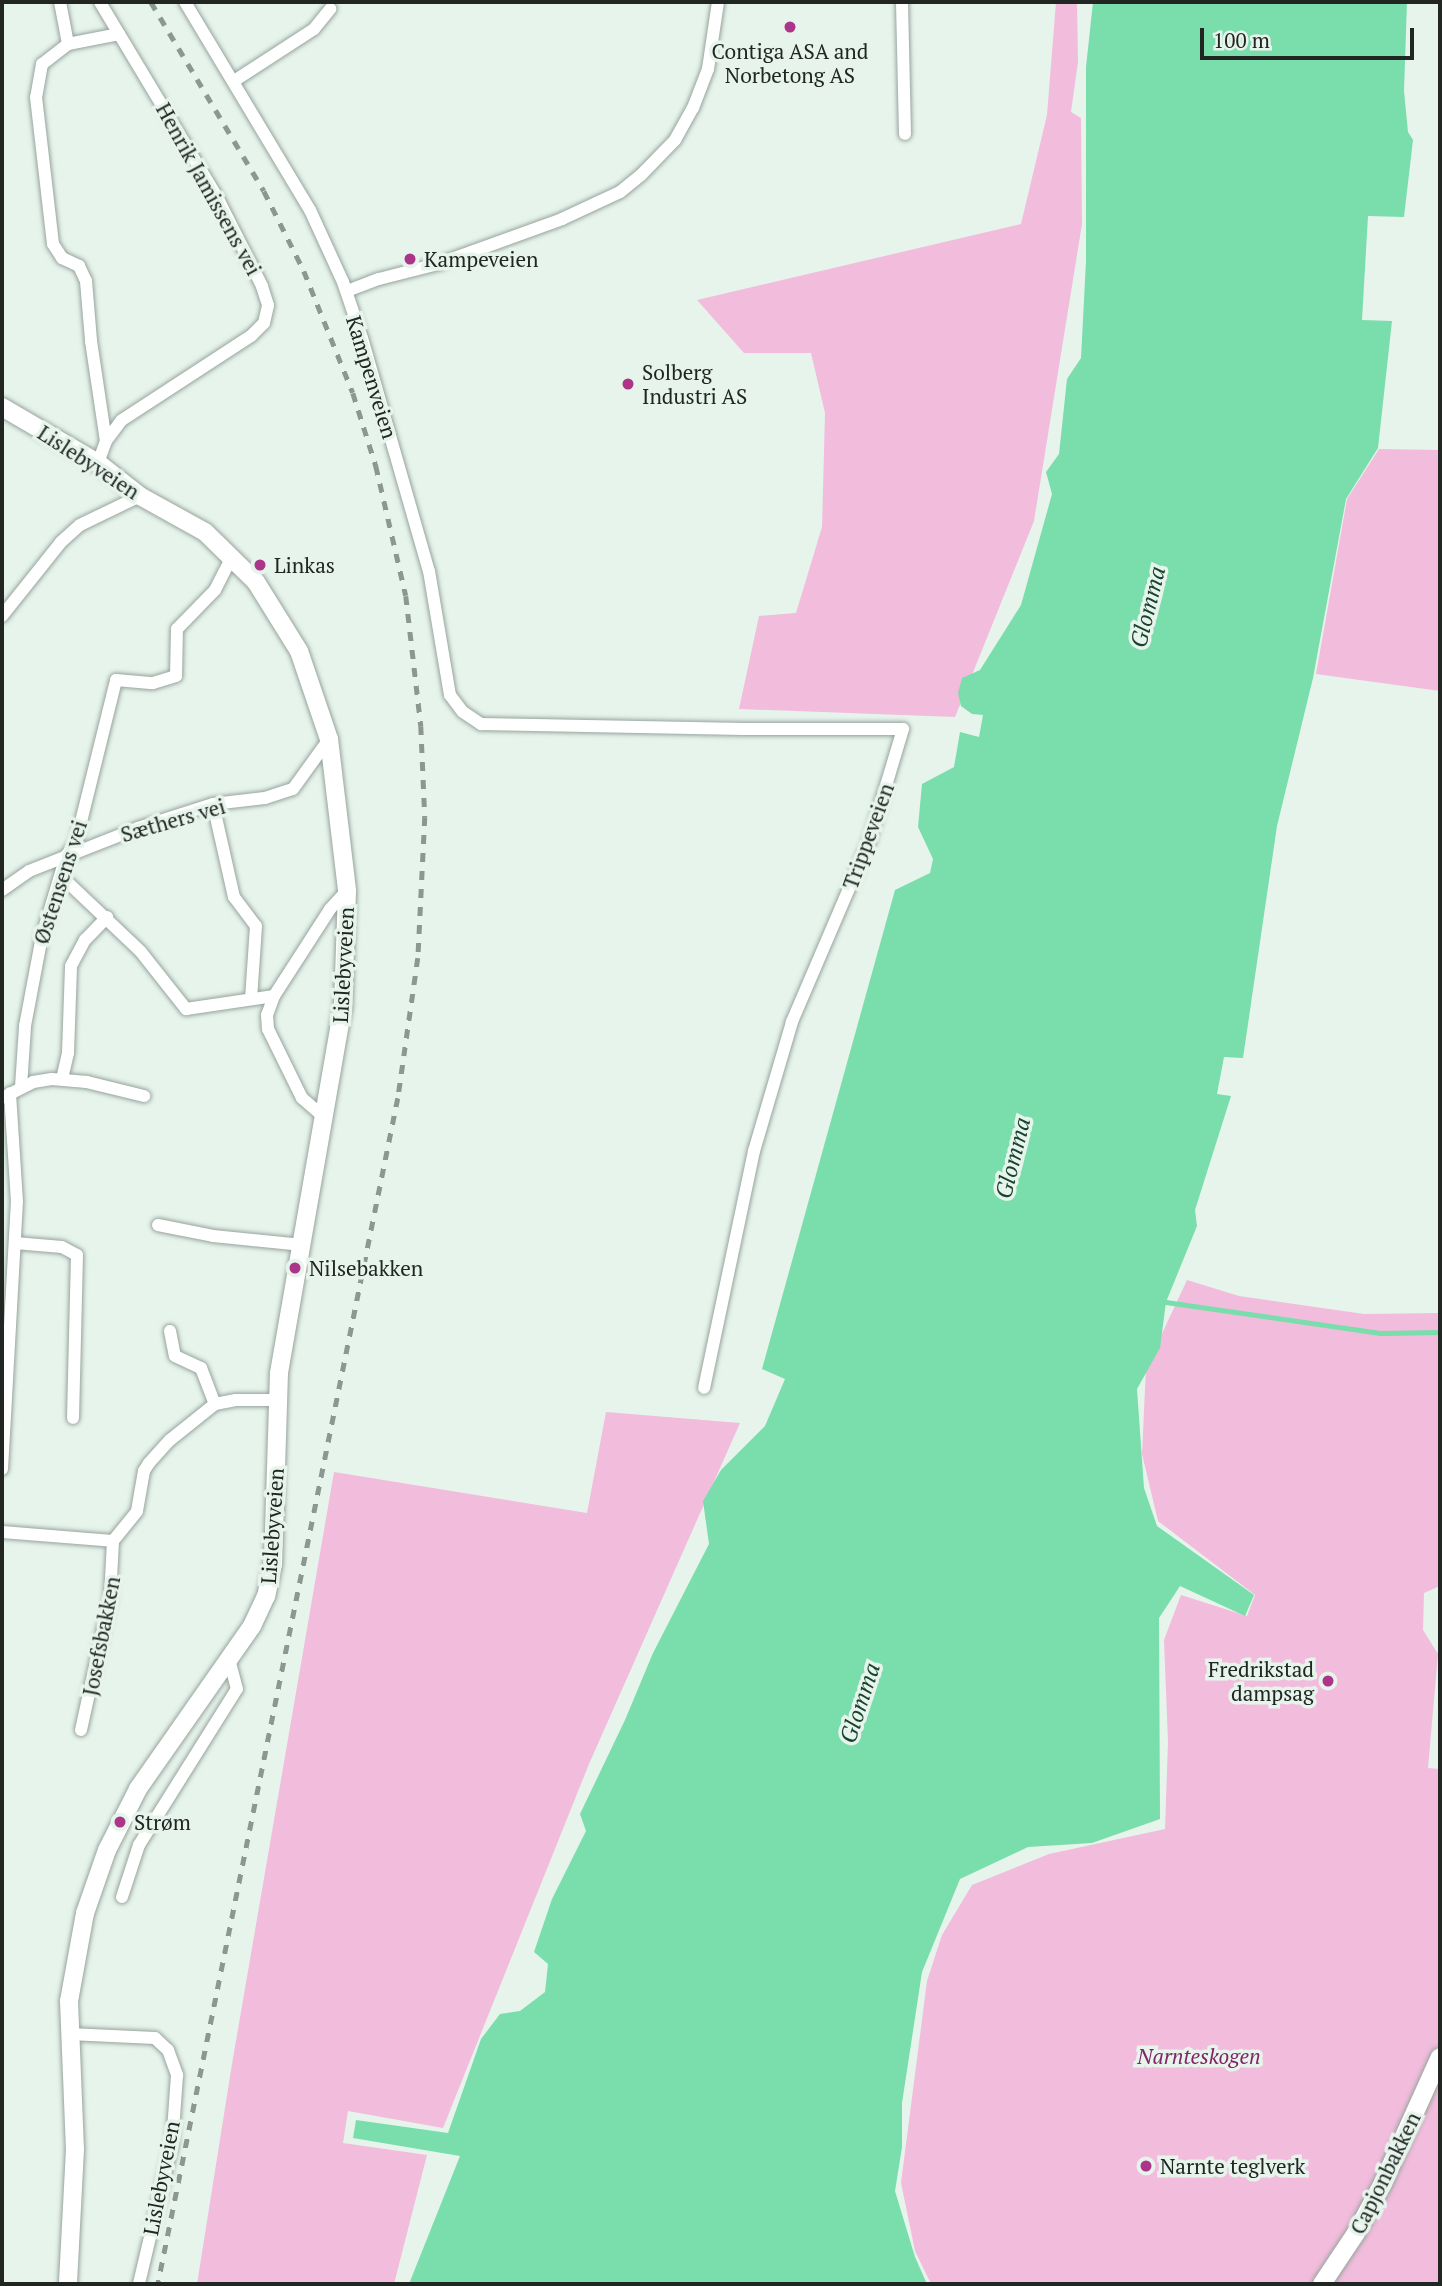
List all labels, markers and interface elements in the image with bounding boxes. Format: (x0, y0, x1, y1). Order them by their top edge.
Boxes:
scale bar (1204, 14, 1418, 58)
marker: Contiga ASA and Norbetong AS (782, 19, 798, 35)
text: 100 m (1213, 26, 1270, 54)
place label: Contiga ASA and Norbetong AS (711, 38, 869, 88)
street label: Henrik Jamissens vei (151, 98, 267, 280)
place label: Kampeveien (424, 246, 539, 272)
marker: Kampeveien (402, 251, 418, 267)
street label: Kampenveien (341, 312, 403, 442)
place label: Solberg Industri AS (642, 359, 748, 409)
marker: Solberg Industri AS (620, 376, 636, 392)
street label: Lislebyveien (33, 420, 145, 504)
place label: Linkas (274, 552, 335, 578)
marker: Linkas (252, 557, 268, 573)
water label: Glomma (1125, 563, 1171, 651)
street label: Trippeveien (837, 780, 899, 892)
street label: Sæthers vei (118, 793, 228, 847)
street label: Østensens vei (28, 817, 92, 947)
street label: Lislebyveien (327, 906, 359, 1024)
water label: Glomma (990, 1114, 1036, 1202)
place label: Nilsebakken (309, 1255, 423, 1281)
marker: Nilsebakken (287, 1260, 303, 1276)
street label: Lislebyveien (255, 1467, 289, 1585)
street label: Josefsbakken (77, 1574, 125, 1698)
place label: Fredrikstad dampsag (1208, 1656, 1314, 1706)
water label: Glomma (834, 1659, 886, 1747)
marker: Fredrikstad dampsag (1320, 1673, 1336, 1689)
place label: Strøm (134, 1809, 191, 1835)
marker: Strøm (112, 1814, 128, 1830)
park label: Narnteskogen (1137, 2043, 1261, 2069)
street label: Capjonbakken (1345, 2108, 1425, 2238)
street label: Lislebyveien (138, 2119, 184, 2237)
place label: Narnte teglverk (1160, 2153, 1305, 2179)
marker: Narnte teglverk (1138, 2158, 1154, 2174)

